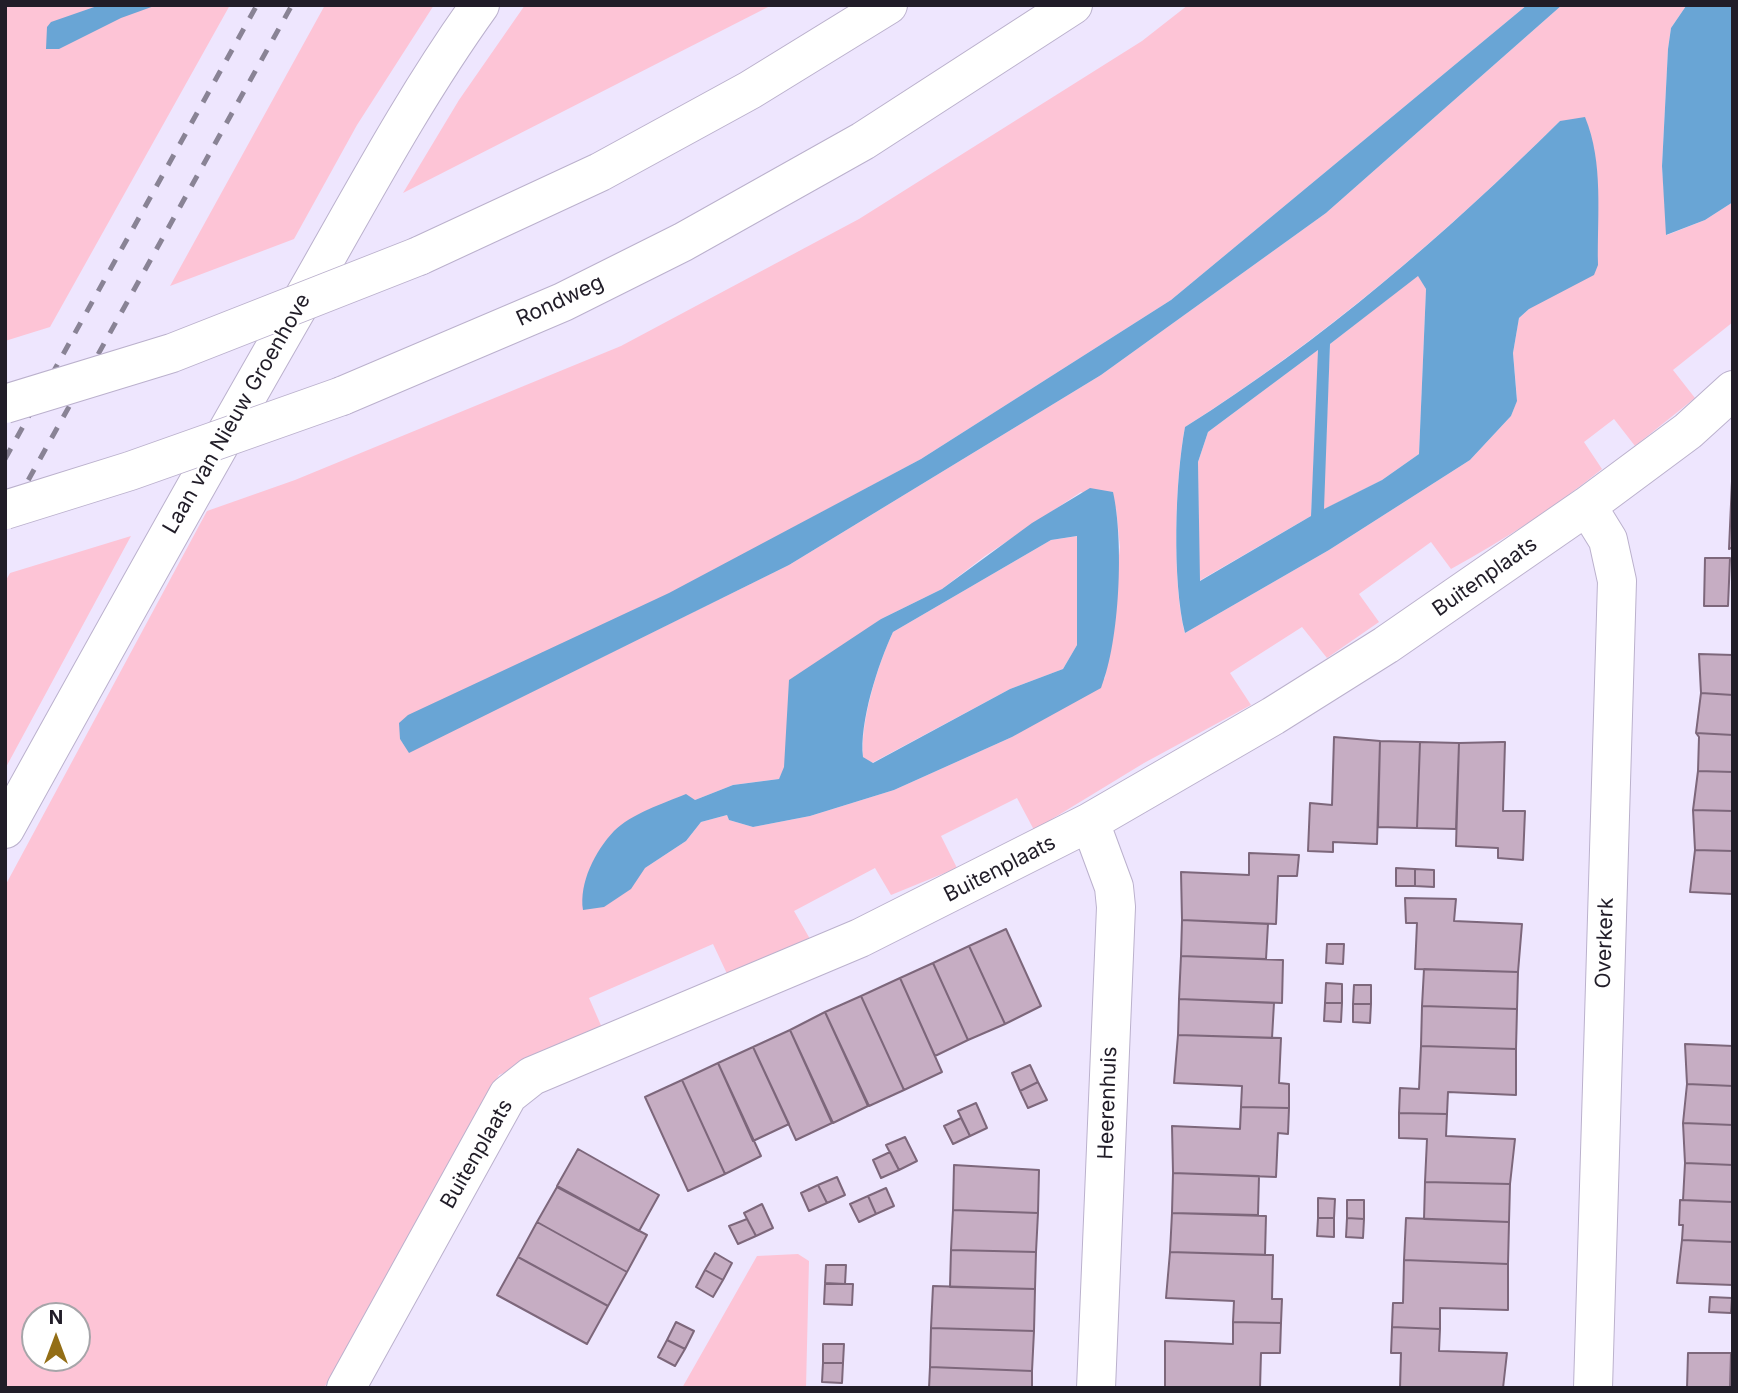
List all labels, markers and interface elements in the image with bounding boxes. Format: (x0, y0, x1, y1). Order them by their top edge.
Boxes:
street label: Rondweg (513, 270, 607, 332)
street label: Laan van Nieuw Groenhove (158, 290, 316, 538)
street label: Buitenplaats (1428, 532, 1542, 622)
street label: Buitenplaats (940, 830, 1060, 908)
street label: Overkerk (1591, 897, 1619, 989)
street label: Heerenhuis (1093, 1046, 1123, 1160)
street label: Buitenplaats (436, 1095, 518, 1213)
north arrow (21, 1302, 91, 1372)
text: N (49, 1306, 63, 1329)

